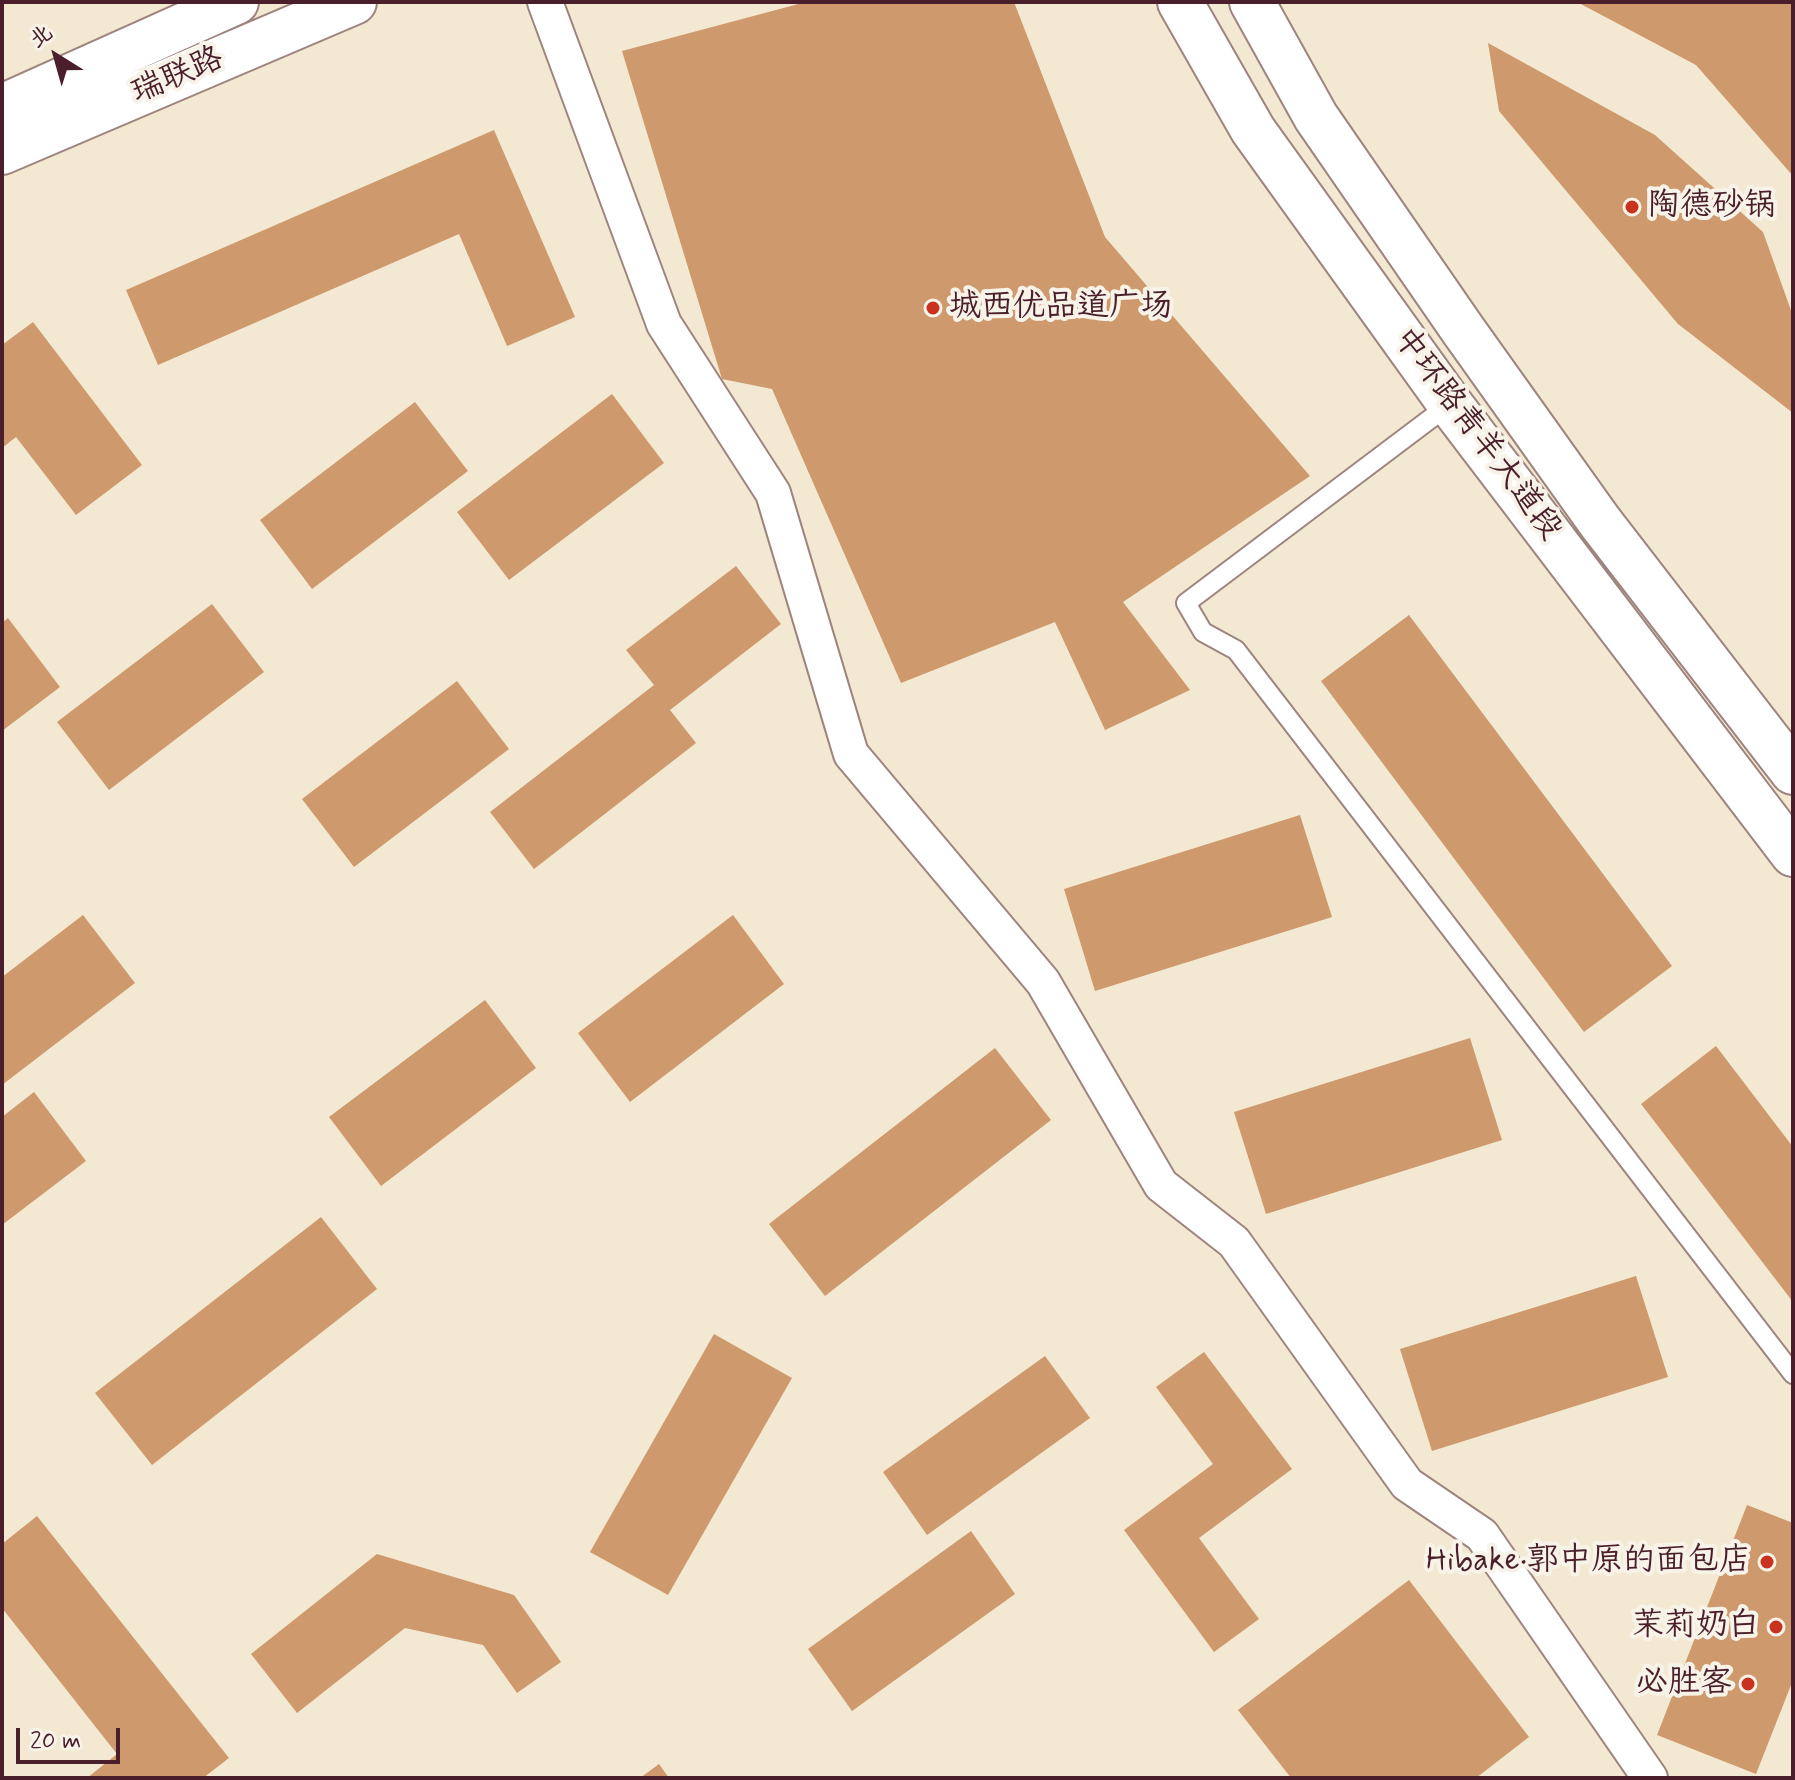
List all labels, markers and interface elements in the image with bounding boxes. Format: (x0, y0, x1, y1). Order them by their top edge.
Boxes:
north arrow (16, 16, 96, 96)
text: 北 (24, 19, 59, 55)
street label: 瑞联路 (126, 41, 230, 113)
place label: 陶德砂锅 (1648, 188, 1776, 226)
marker: 陶德砂锅 (1623, 198, 1641, 216)
place label: 城西优品道广场 (949, 289, 1173, 327)
marker: 城西优品道广场 (924, 299, 942, 317)
street label: 中环路青羊大道段 (1384, 321, 1568, 549)
place label: Hibake·郭中原的面包店 (1426, 1543, 1751, 1581)
marker: Hibake·郭中原的面包店 (1758, 1553, 1776, 1571)
place label: 茉莉奶白 (1632, 1608, 1760, 1646)
marker: 茉莉奶白 (1767, 1618, 1785, 1636)
place label: 必胜客 (1636, 1665, 1732, 1703)
marker: 必胜客 (1739, 1675, 1757, 1693)
scale bar (20, 1712, 124, 1762)
text: 20 m (30, 1726, 81, 1757)

